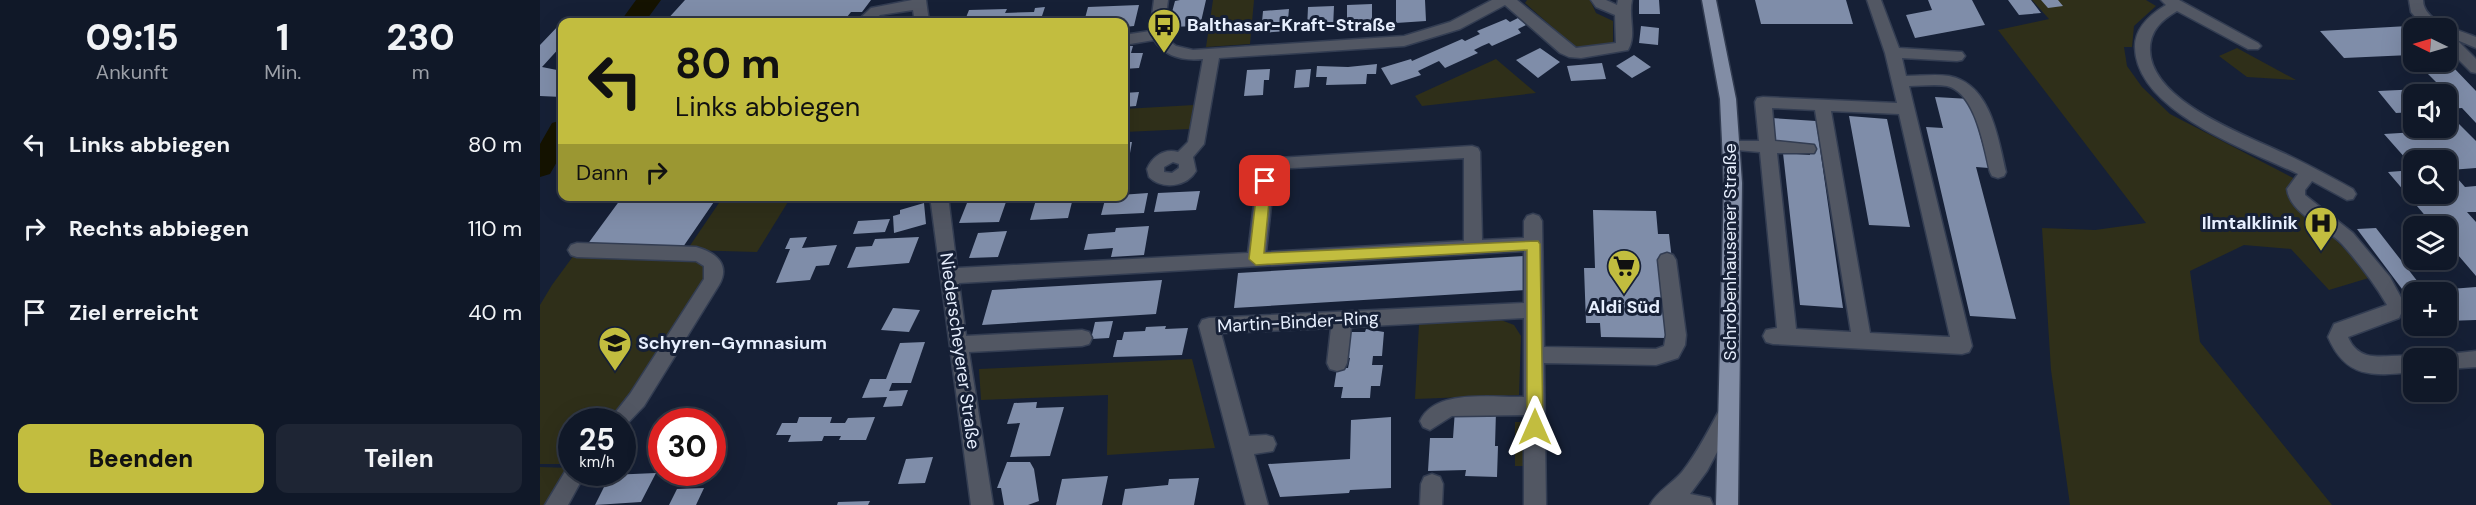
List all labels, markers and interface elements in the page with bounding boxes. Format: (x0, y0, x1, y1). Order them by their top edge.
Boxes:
bus stop icon: Balthasar-Kraft-Straße (1146, 7, 1182, 54)
place label: Balthasar-Kraft-Straße (1187, 13, 1396, 37)
text: 09:15 (85, 14, 179, 61)
text: 1 (276, 14, 289, 61)
text: 230 (387, 14, 455, 61)
north arrow (2403, 18, 2457, 72)
map controls (2403, 18, 2457, 402)
text: 80 m (675, 36, 781, 91)
icon: left (576, 42, 654, 120)
text: Ankunft (96, 59, 168, 85)
text: Min. (264, 59, 301, 85)
text: m (412, 59, 429, 85)
button: sound (2403, 84, 2457, 138)
text: Links abbiegen (675, 89, 860, 124)
icon: left (18, 128, 51, 161)
text: Links abbiegen (69, 130, 230, 159)
text: 80 m (468, 130, 522, 159)
street label: Schrobenhausener Straße (1718, 143, 1742, 361)
button: search (2403, 150, 2457, 204)
pin (1239, 155, 1290, 206)
icon: right (640, 156, 673, 189)
text: Dann (576, 158, 628, 187)
icon: arrive (1248, 164, 1281, 197)
hospital icon: Ilmtalklinik (2303, 205, 2339, 252)
place label: Ilmtalklinik (2202, 211, 2299, 235)
icon: right (18, 212, 51, 245)
text: Rechts abbiegen (69, 214, 249, 243)
text: 110 m (468, 214, 522, 243)
button: layers (2403, 216, 2457, 270)
supermarket icon: Aldi Süd (1606, 248, 1642, 295)
street label: Niederscheyerer Straße (934, 251, 986, 451)
button: + (2403, 282, 2457, 336)
place label: Aldi Süd (1588, 295, 1660, 319)
icon: arrive (18, 296, 51, 329)
text: Ziel erreicht (69, 298, 199, 327)
text: 40 m (468, 298, 522, 327)
street label: Martin-Binder-Ring (1217, 306, 1379, 338)
school or university icon: Schyren-Gymnasium (597, 325, 633, 372)
place label: Schyren-Gymnasium (638, 331, 827, 355)
button: − (2403, 348, 2457, 402)
position arrow (1503, 395, 1567, 459)
speed limit sign: 30 (648, 408, 726, 486)
text: 25 (579, 420, 615, 459)
button: Beenden (18, 424, 264, 493)
button: Teilen (276, 424, 522, 493)
text: km/h (579, 452, 615, 472)

